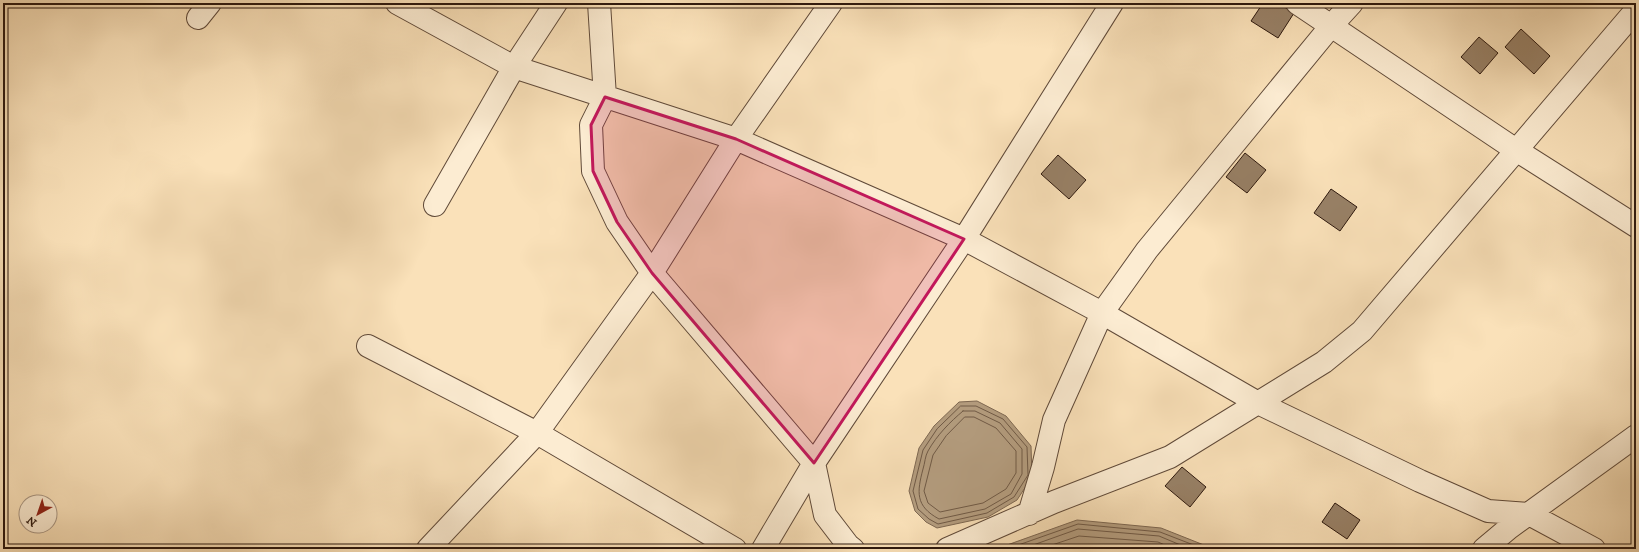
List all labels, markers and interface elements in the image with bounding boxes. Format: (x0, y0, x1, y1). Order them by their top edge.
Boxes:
north arrow (18, 494, 58, 534)
text: N (24, 513, 40, 529)

